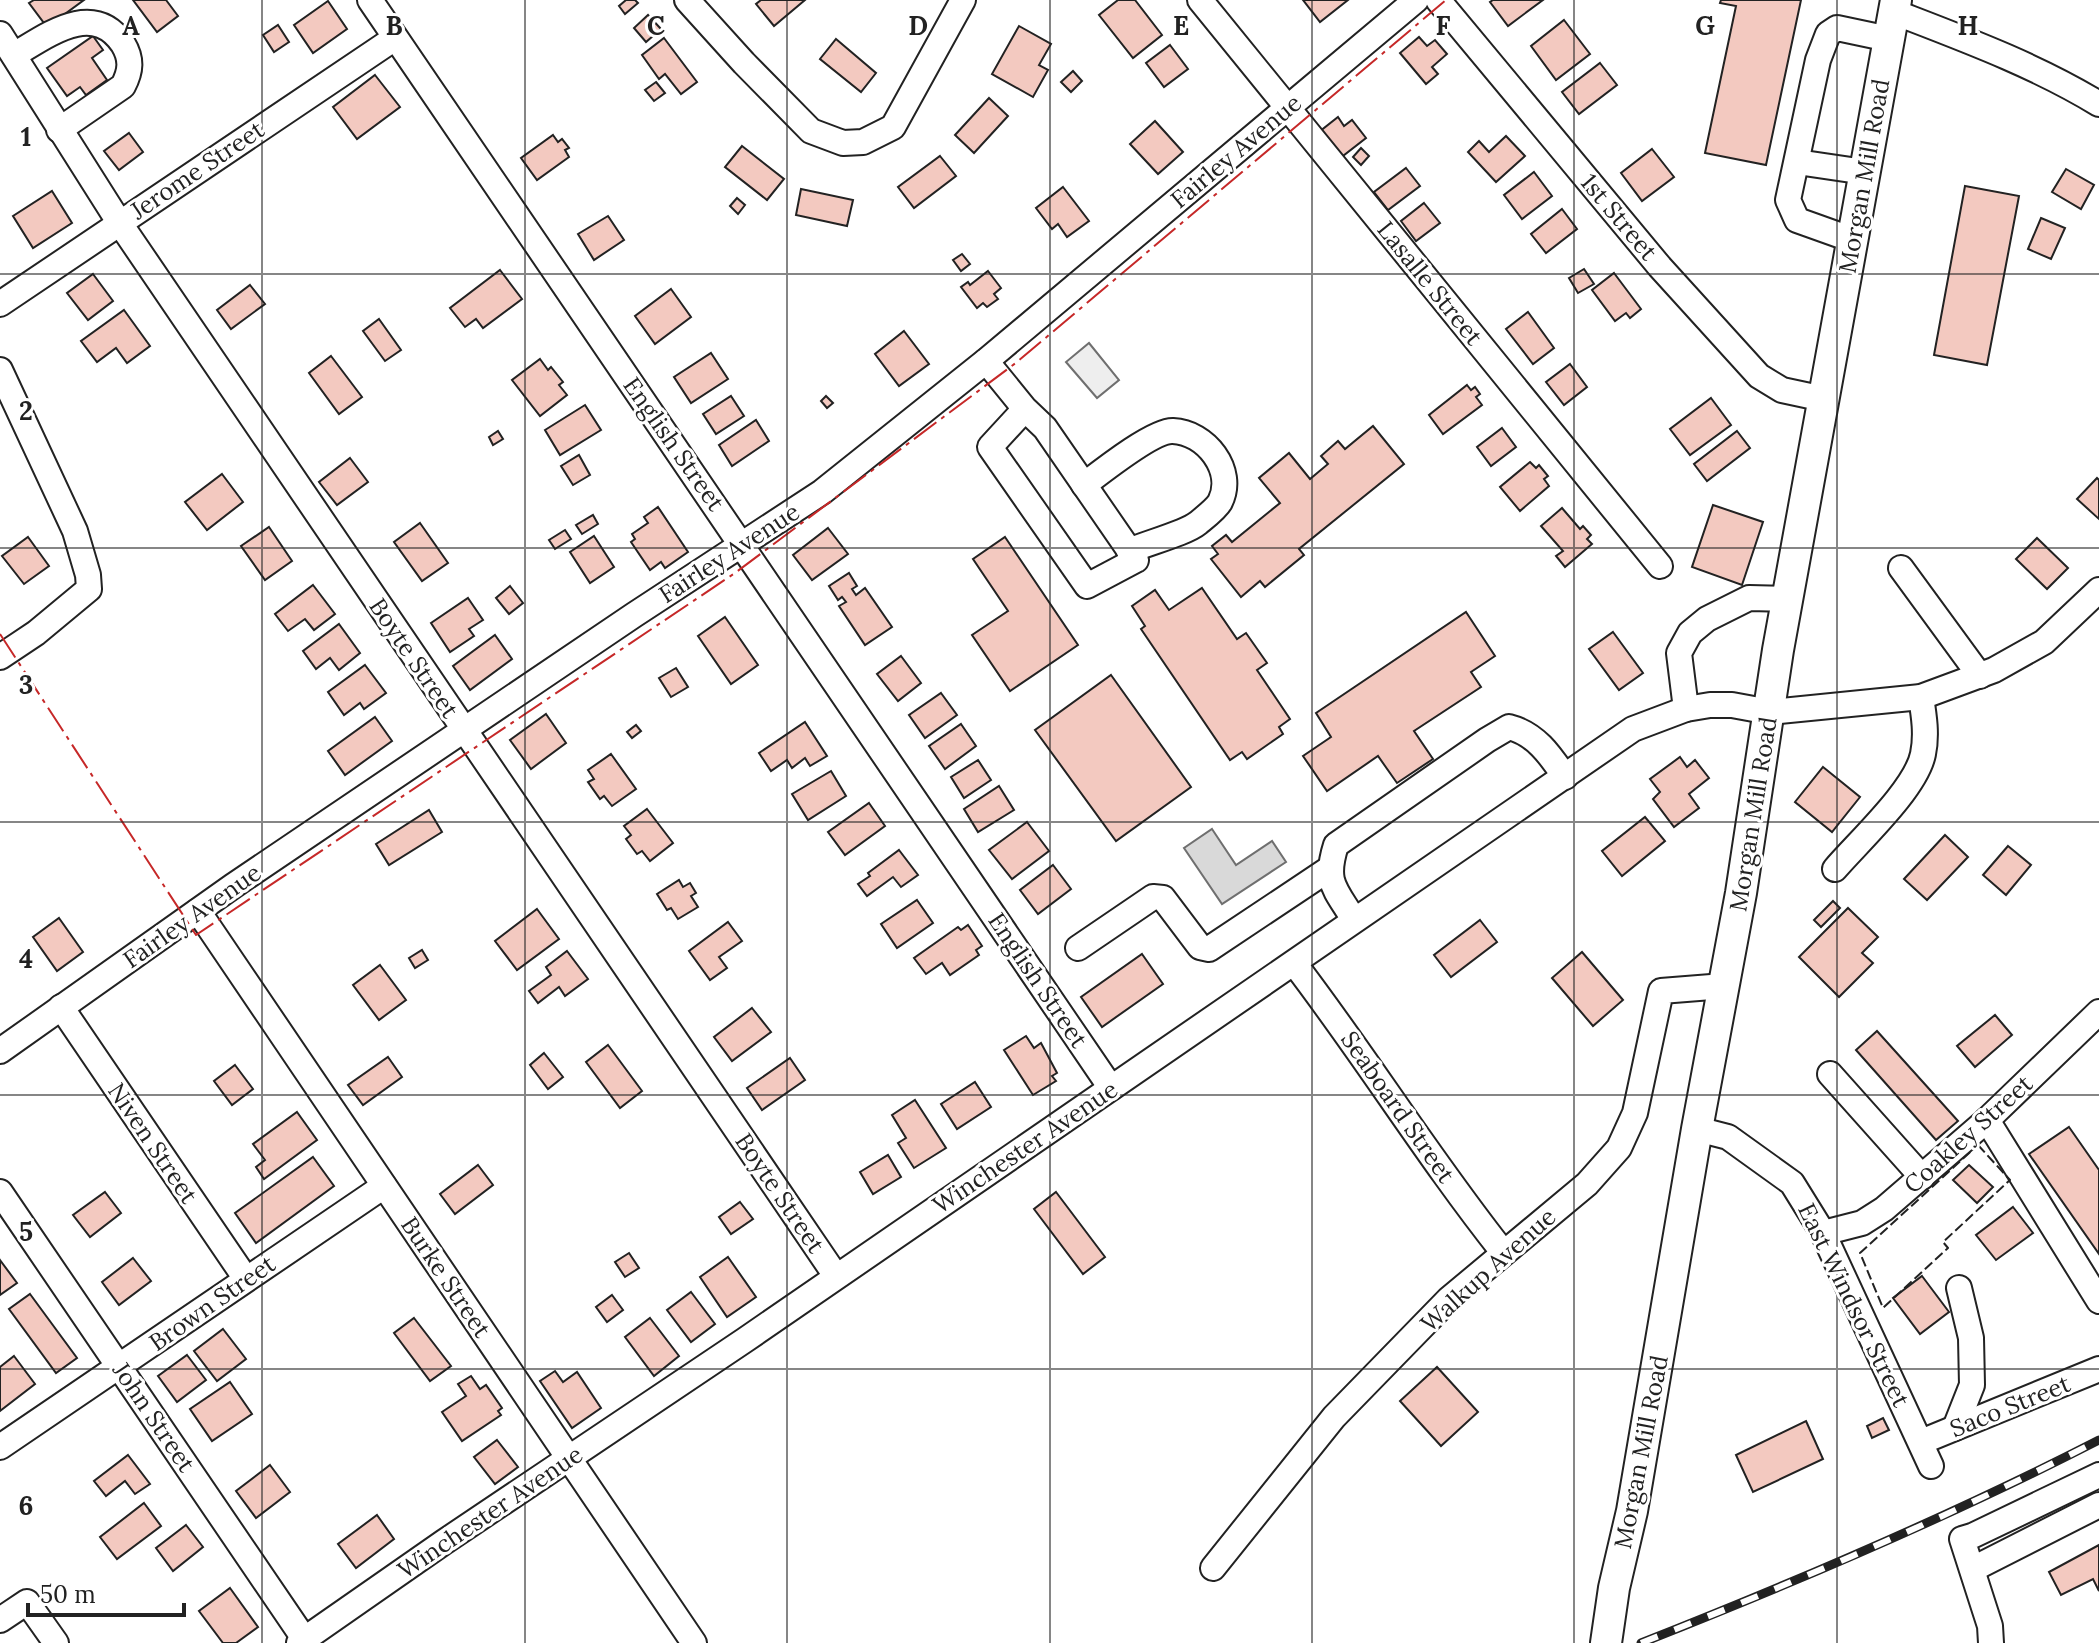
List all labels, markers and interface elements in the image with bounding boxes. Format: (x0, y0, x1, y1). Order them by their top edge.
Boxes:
text: A (122, 9, 140, 42)
text: B (385, 9, 403, 42)
text: C (647, 9, 665, 42)
text: D (908, 9, 928, 42)
text: E (1173, 9, 1189, 42)
text: F (1436, 9, 1451, 42)
text: G (1695, 9, 1715, 42)
text: H (1958, 9, 1978, 42)
street label: Morgan Mill Road (1832, 77, 1896, 275)
street label: Fairley Avenue (1164, 87, 1308, 215)
street label: Jerome Street (123, 114, 270, 227)
text: 1 (21, 120, 31, 153)
street label: 1st Street (1574, 167, 1665, 267)
street label: Lasalle Street (1371, 215, 1490, 352)
street label: English Street (616, 371, 732, 518)
text: 2 (19, 394, 33, 427)
street label: Fairley Avenue (653, 496, 805, 610)
street label: Boyte Street (363, 592, 466, 725)
text: 3 (19, 668, 33, 701)
street label: Morgan Mill Road (1722, 715, 1784, 913)
street label: Fairley Avenue (117, 857, 267, 975)
street label: English Street (981, 906, 1095, 1054)
text: 4 (19, 942, 33, 975)
street label: Seaboard Street (1334, 1025, 1462, 1189)
street label: Coakley Street (1897, 1068, 2039, 1200)
street label: Winchester Avenue (927, 1074, 1123, 1220)
street label: Niven Street (101, 1077, 205, 1210)
street label: Boyte Street (729, 1127, 832, 1260)
street label: East Windsor Street (1791, 1198, 1917, 1413)
street label: Walkup Avenue (1414, 1201, 1562, 1339)
street label: Burke Street (394, 1211, 498, 1344)
text: 5 (19, 1215, 33, 1248)
street label: Brown Street (143, 1248, 282, 1358)
street label: Morgan Mill Road (1607, 1353, 1675, 1551)
street label: John Street (105, 1355, 203, 1479)
street label: Saco Street (1945, 1368, 2075, 1444)
street label: Winchester Avenue (392, 1439, 588, 1585)
text: 6 (19, 1489, 33, 1522)
scale bar (28, 1567, 184, 1617)
text: 50 m (40, 1579, 96, 1610)

